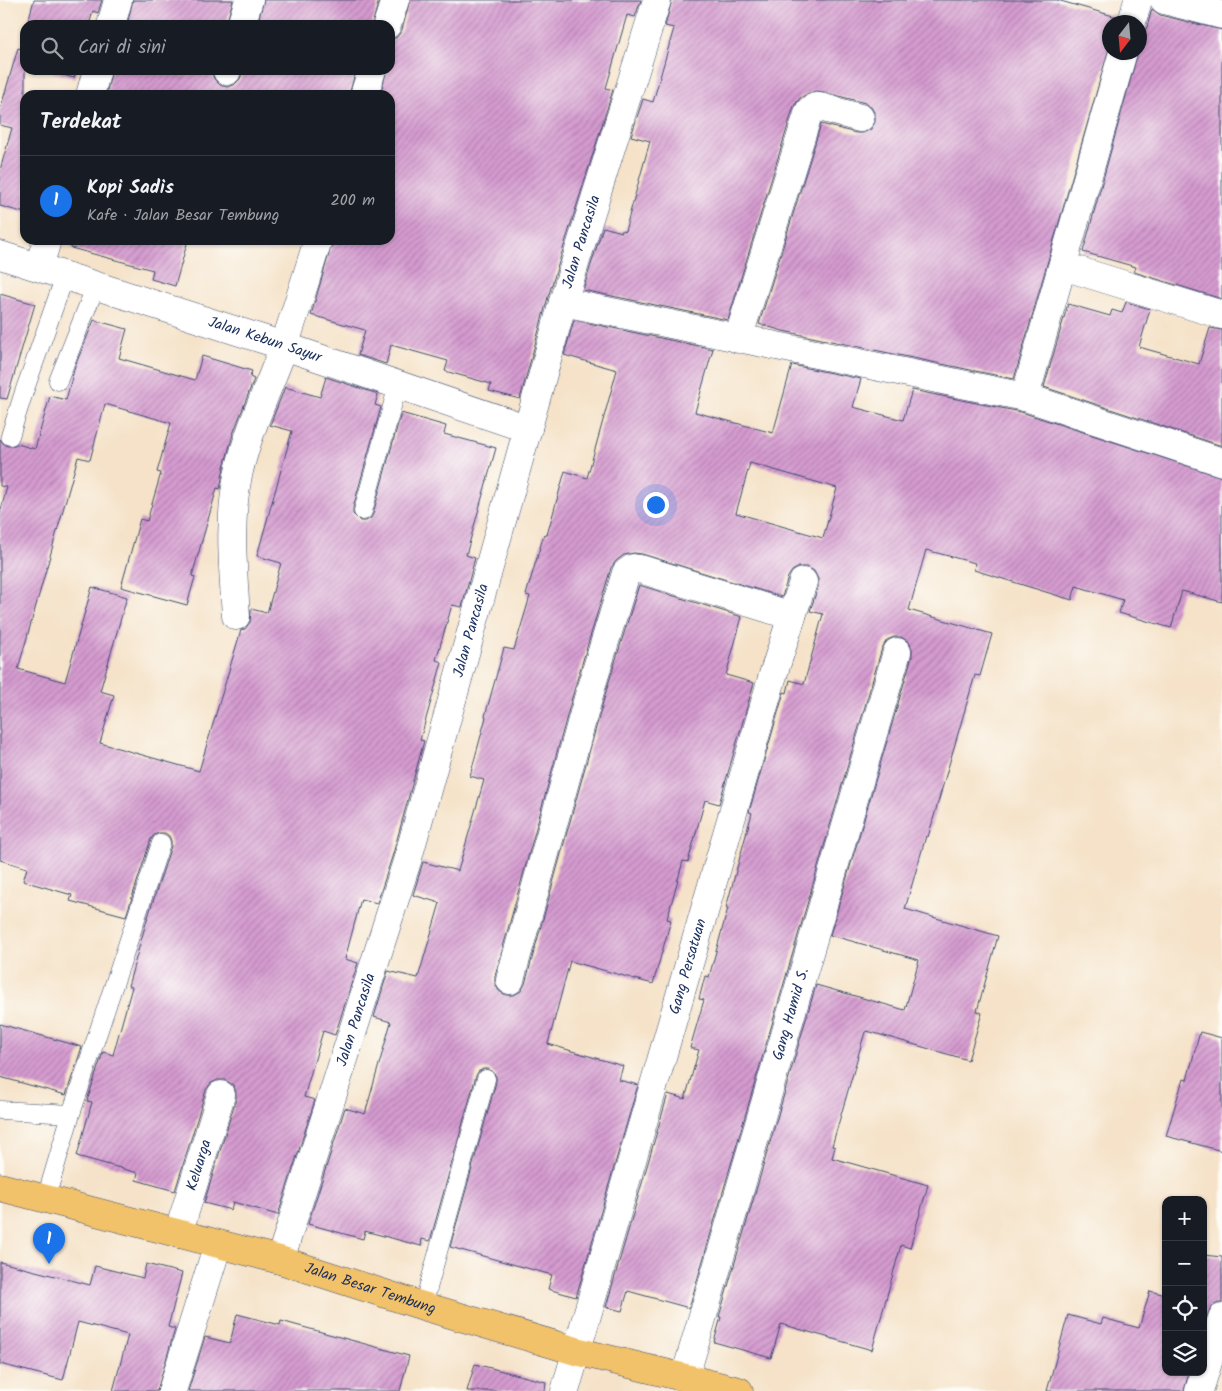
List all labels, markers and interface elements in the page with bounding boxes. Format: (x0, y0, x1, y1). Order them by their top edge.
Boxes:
north arrow (1102, 15, 1147, 60)
search box (20, 20, 395, 75)
text: Cari di sini (78, 33, 166, 63)
icon: search (38, 34, 66, 62)
text: Terdekat (40, 106, 121, 139)
text: Kopi Sadis (87, 173, 174, 203)
text: 1 (54, 188, 58, 213)
text: 200 m (331, 188, 375, 213)
street label: Jalan Pancasila (556, 192, 607, 292)
text: Kafe · Jalan Besar Tembung (87, 203, 279, 228)
street label: Jalan Kebun Sayur (205, 310, 325, 370)
your location (643, 492, 669, 518)
street label: Jalan Pancasila (447, 581, 496, 680)
street label: Gang Persatuan (663, 916, 714, 1017)
street label: Gang Hamid S. (766, 965, 816, 1063)
street label: Jalan Pancasila (330, 970, 383, 1069)
street label: Keluarga (180, 1136, 219, 1194)
map controls (1162, 1196, 1207, 1376)
button: + (1162, 1196, 1207, 1241)
pin: 1 (33, 1223, 65, 1264)
button: − (1162, 1241, 1207, 1286)
street label: Jalan Besar Tembung (301, 1257, 439, 1321)
button: locate (1162, 1286, 1207, 1331)
button: layers (1162, 1331, 1207, 1376)

